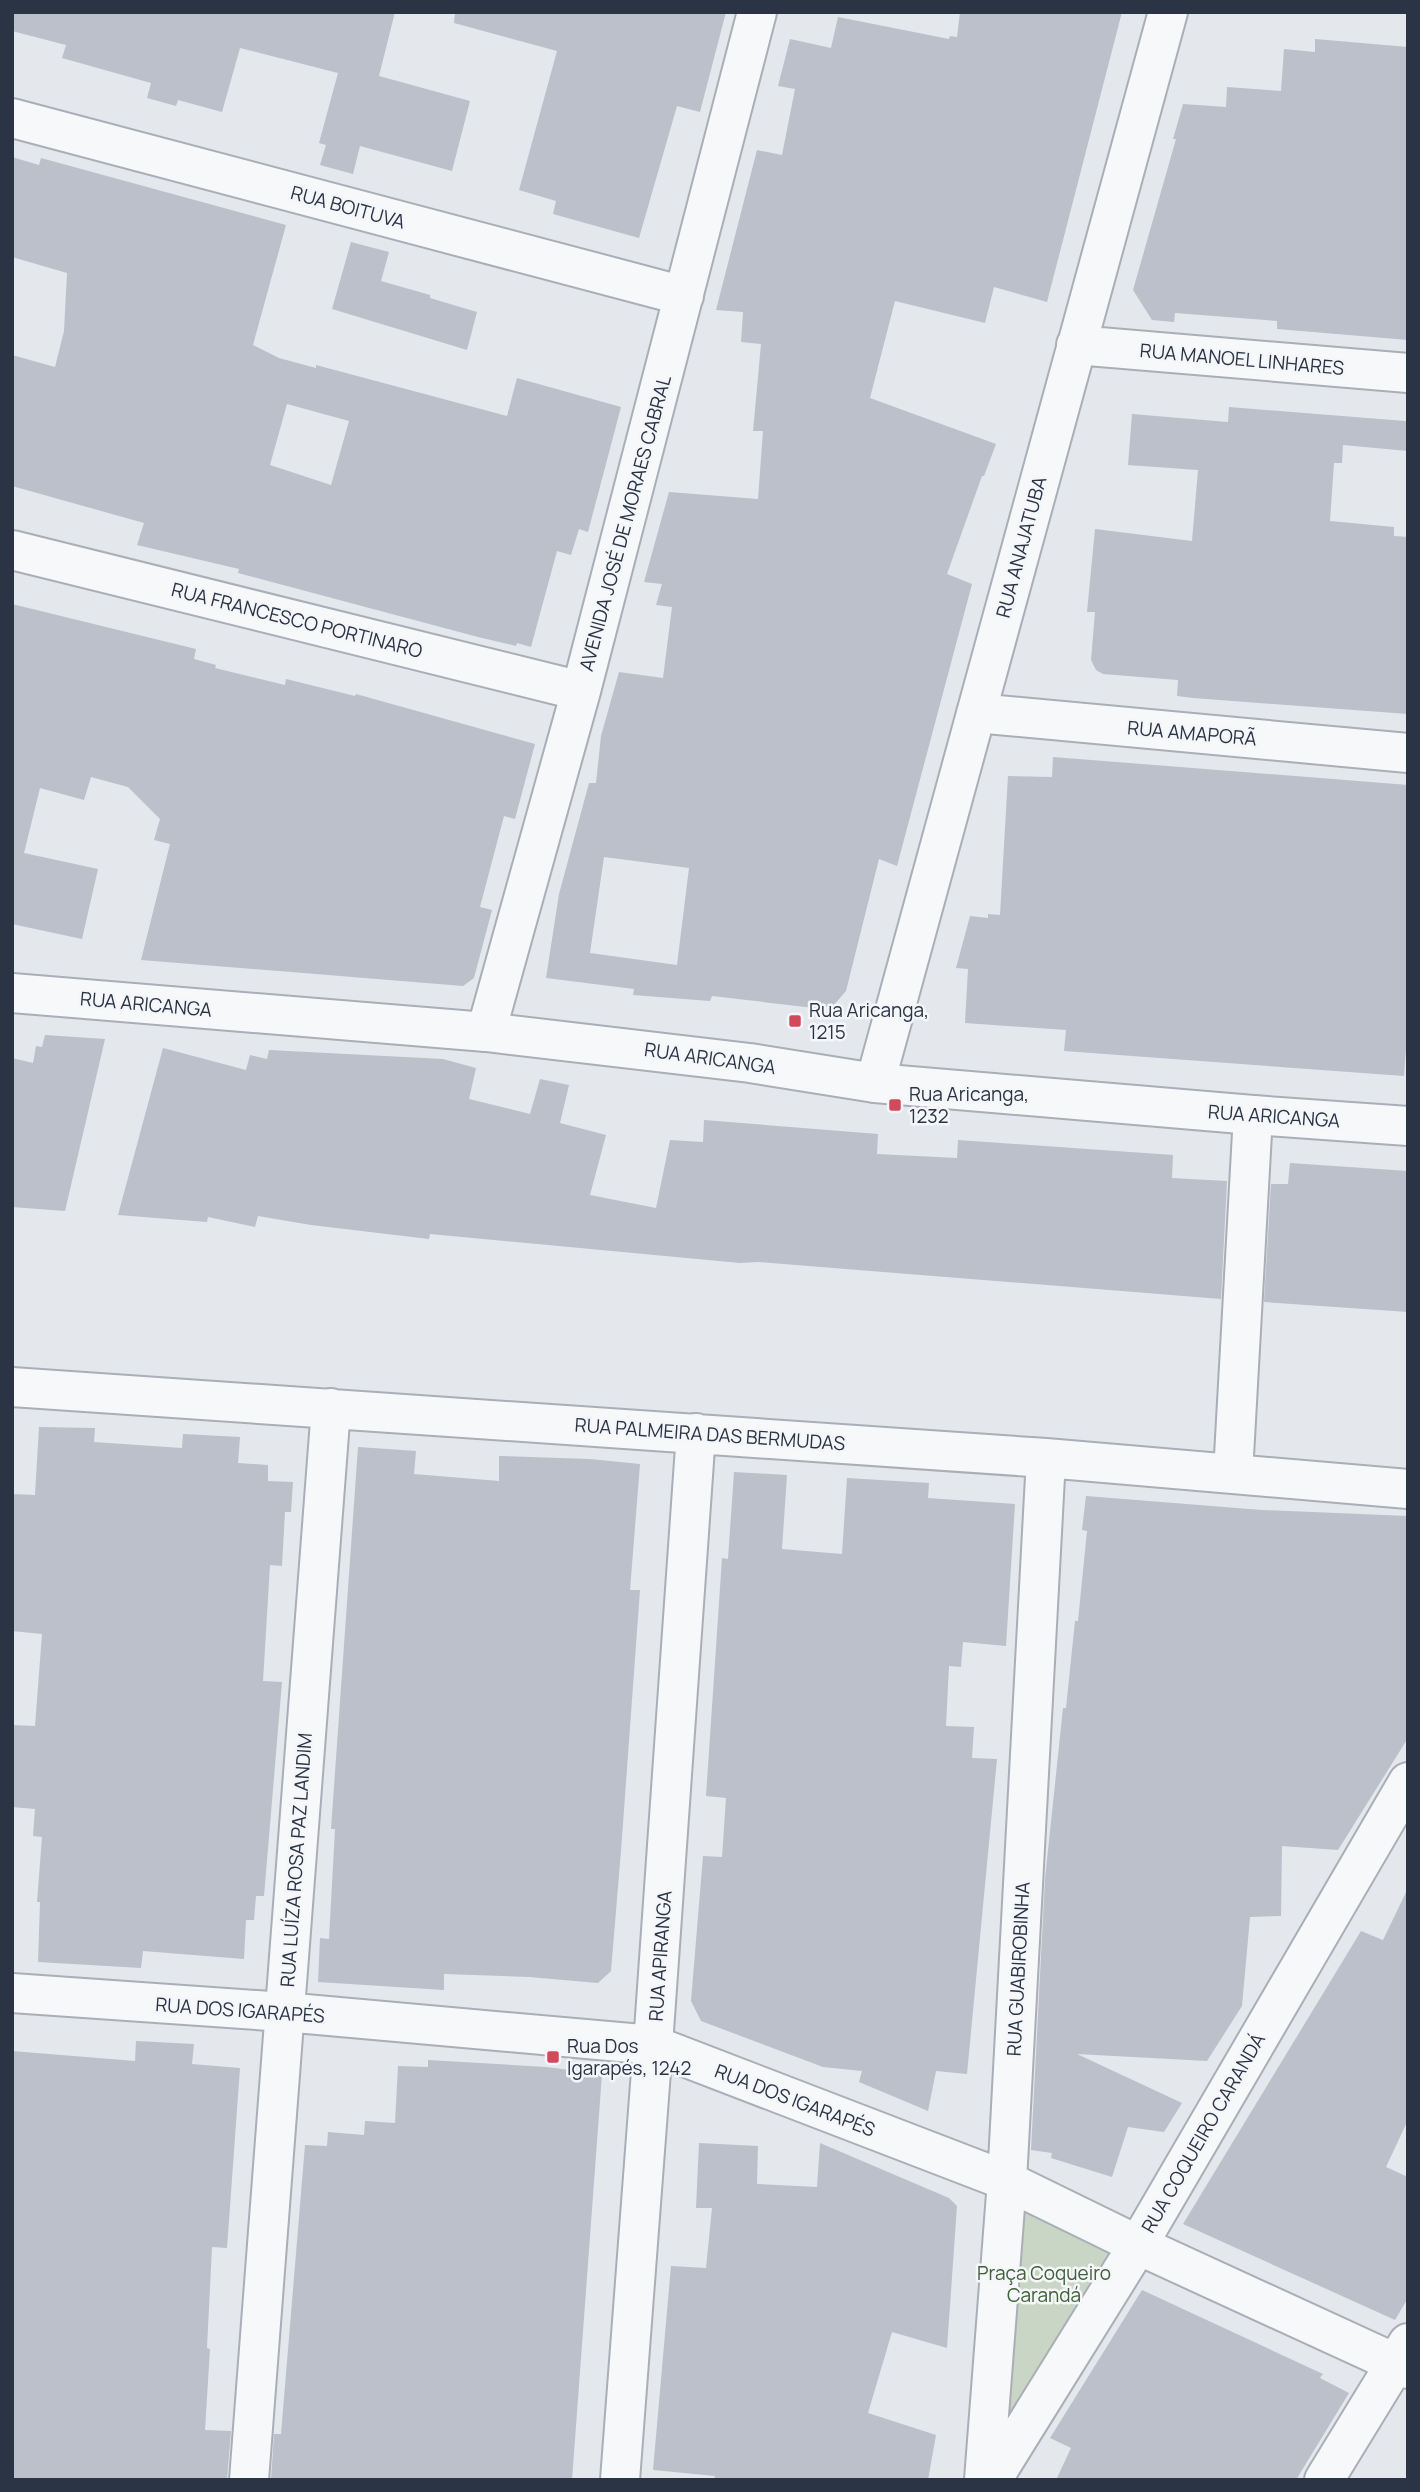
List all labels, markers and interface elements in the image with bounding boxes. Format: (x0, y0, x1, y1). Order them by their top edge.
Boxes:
street label: RUA BOITUVA (288, 179, 408, 235)
street label: RUA MANOEL LINHARES (1139, 337, 1345, 381)
street label: AVENIDA JOSÉ DE MORAES CABRAL (573, 372, 677, 674)
street label: RUA ANAJATUBA (990, 473, 1052, 621)
street label: RUA FRANCESCO PORTINARO (169, 576, 425, 664)
street label: RUA AMAPORÃ (1126, 714, 1258, 752)
street label: RUA ARICANGA (79, 985, 213, 1023)
place label: Rua Aricanga, 1215 (809, 997, 929, 1045)
marker: Rua Aricanga, 1215 (787, 1013, 803, 1029)
street label: RUA ARICANGA (643, 1036, 777, 1080)
place label: Rua Aricanga, 1232 (909, 1081, 1029, 1129)
marker: Rua Aricanga, 1232 (887, 1097, 903, 1113)
street label: RUA ARICANGA (1207, 1098, 1341, 1134)
street label: RUA PALMEIRA DAS BERMUDAS (574, 1412, 846, 1456)
street label: RUA LUÍZA ROSA PAZ LANDIM (274, 1732, 318, 1988)
street label: RUA GUABIROBINHA (1000, 1881, 1036, 2057)
street label: RUA APIRANGA (642, 1890, 678, 2022)
street label: RUA DOS IGARAPÉS (154, 1991, 326, 2029)
street label: RUA COQUEIRO CARANDÁ (1135, 2028, 1271, 2238)
place label: Rua Dos Igarapés, 1242 (567, 2033, 691, 2081)
marker: Rua Dos Igarapés, 1242 (545, 2049, 561, 2065)
street label: RUA DOS IGARAPÉS (711, 2057, 879, 2143)
park label: Praça Coqueiro Carandá (977, 2260, 1111, 2308)

